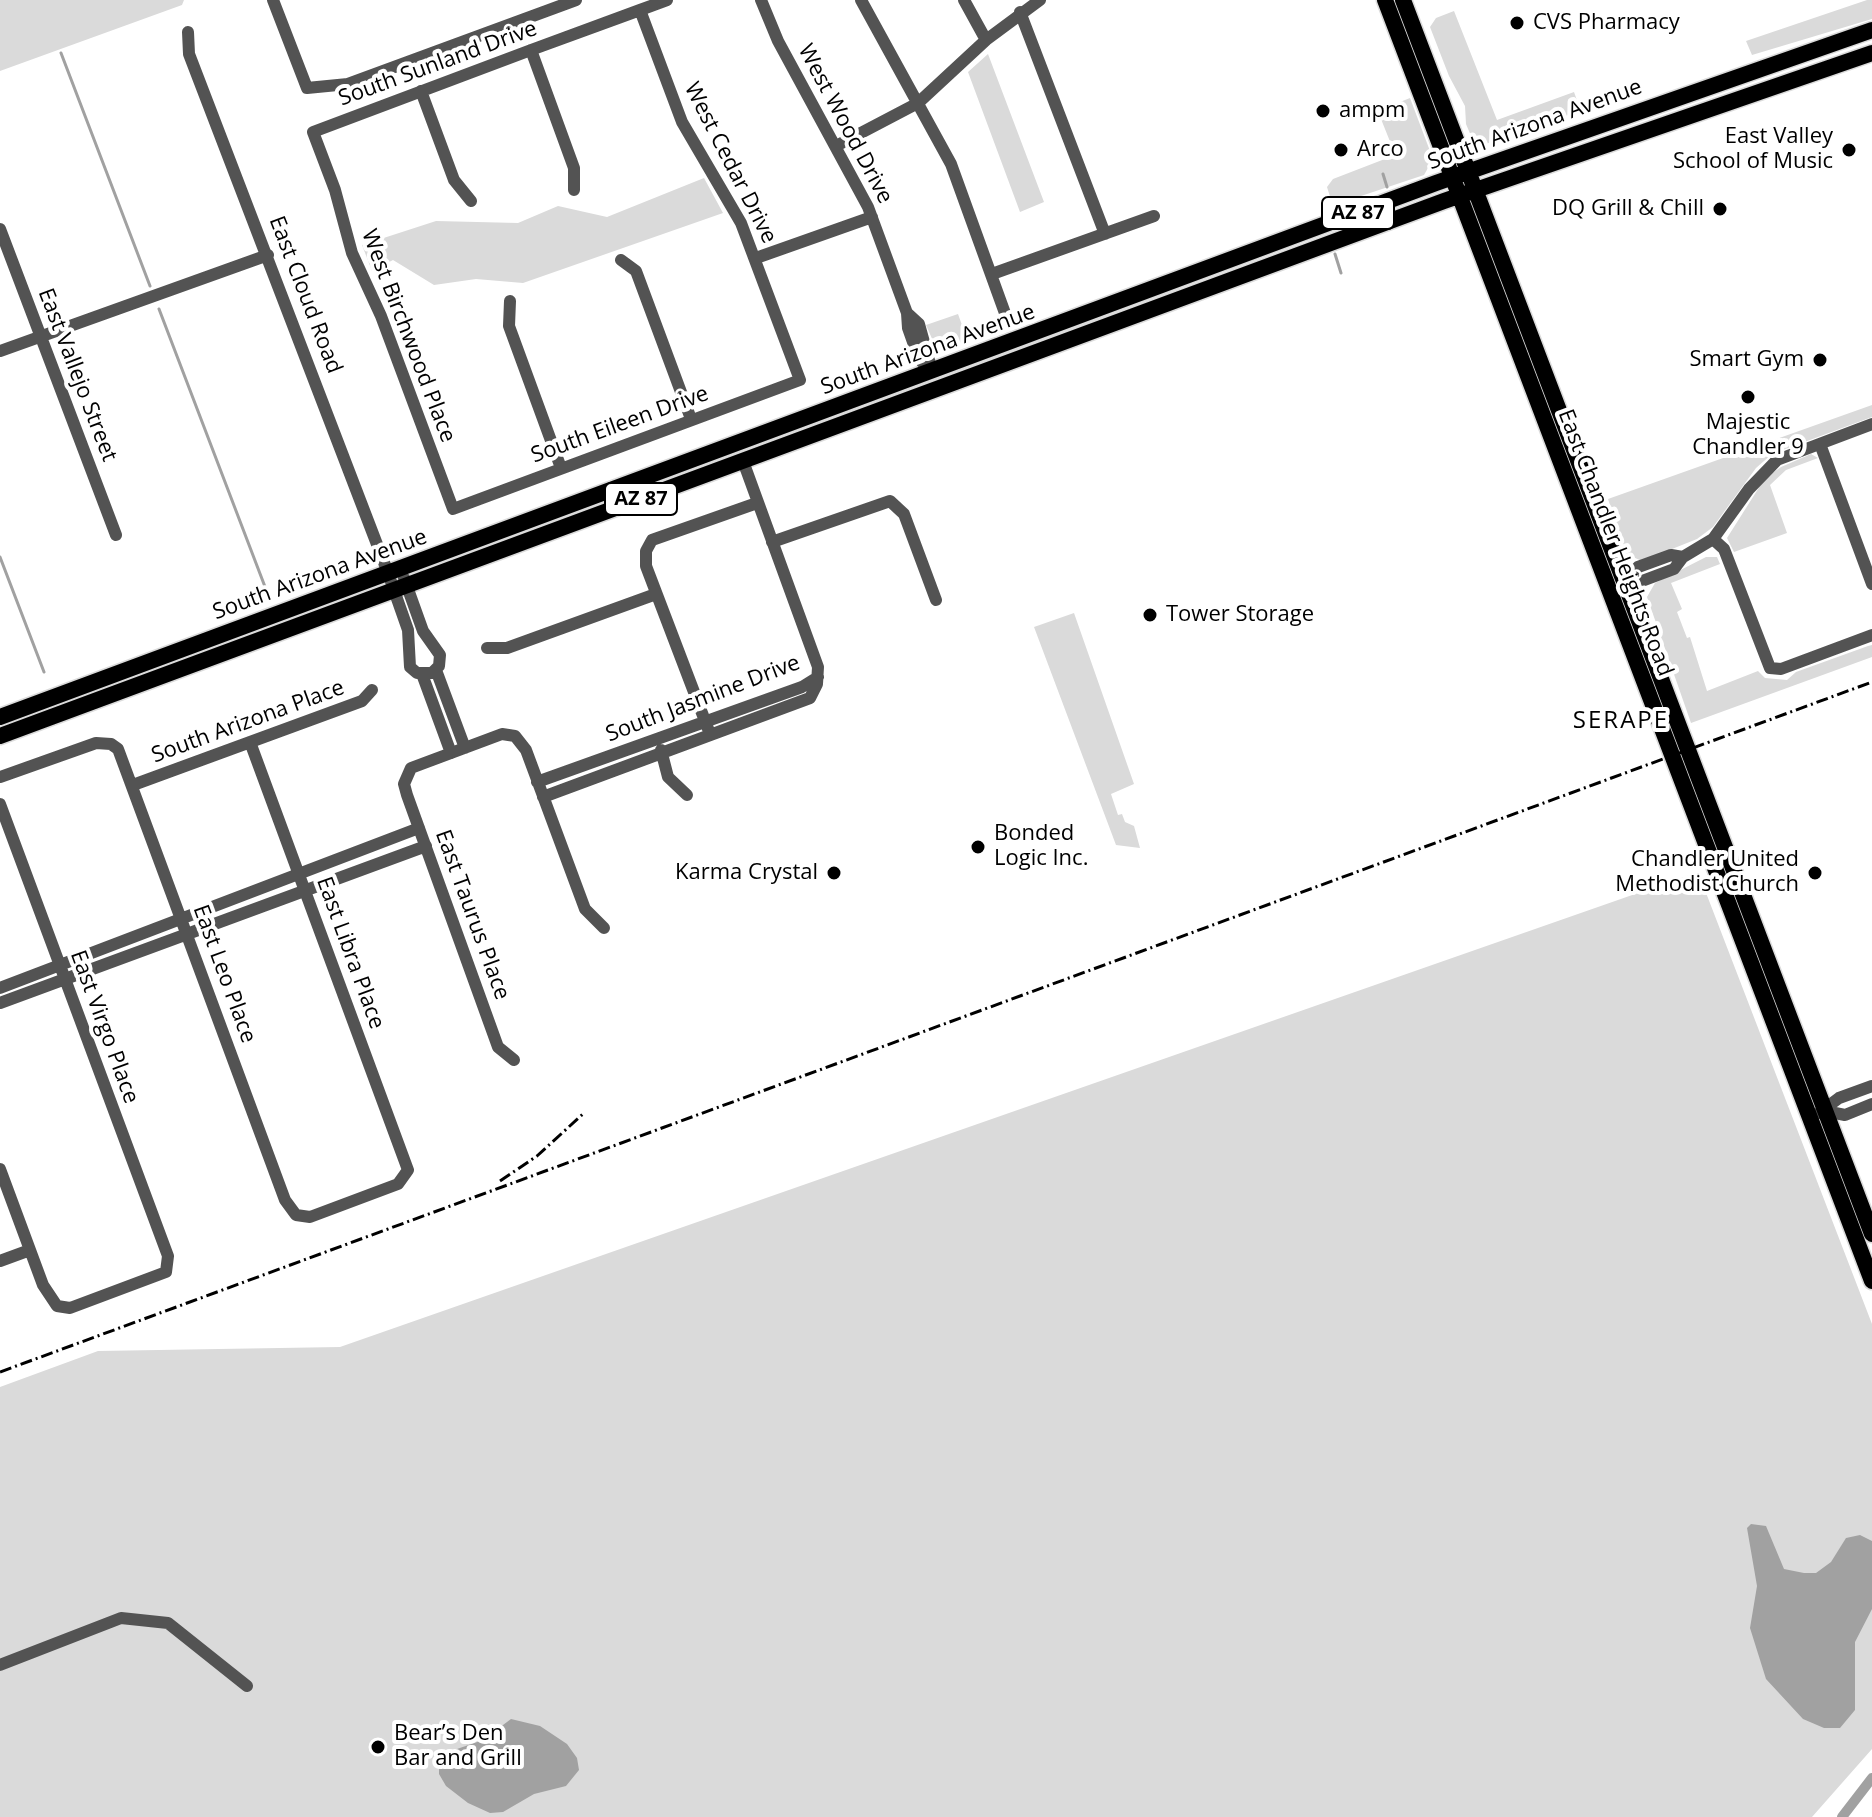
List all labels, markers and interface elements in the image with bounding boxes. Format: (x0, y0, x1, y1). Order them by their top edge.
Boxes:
place label: CVS Pharmacy (1533, 10, 1680, 36)
marker: CVS Pharmacy (1508, 14, 1526, 32)
street label: South Sunland Drive (335, 16, 541, 112)
street label: West Wood Drive (792, 40, 898, 208)
street label: South Arizona Avenue (1424, 74, 1646, 176)
street label: West Cedar Drive (678, 78, 782, 248)
place label: ampm (1339, 98, 1405, 124)
marker: ampm (1314, 102, 1332, 120)
place label: East Valley School of Music (1673, 124, 1833, 176)
place label: Arco (1357, 137, 1404, 163)
marker: Arco (1332, 141, 1350, 159)
marker: East Valley School of Music (1840, 141, 1858, 159)
place label: DQ Grill & Chill (1552, 196, 1704, 222)
road number: AZ 87 (1322, 197, 1394, 229)
marker: DQ Grill & Chill (1711, 200, 1729, 218)
street label: East Cloud Road (263, 213, 347, 377)
street label: West Birchwood Place (355, 226, 461, 446)
street label: East Vallejo Street (32, 285, 122, 465)
street label: South Arizona Avenue (817, 299, 1039, 401)
place label: Smart Gym (1689, 347, 1804, 373)
marker: Smart Gym (1811, 351, 1829, 369)
street label: South Eileen Drive (528, 381, 712, 469)
marker: Majestic Chandler 9 (1739, 388, 1757, 406)
street label: East Chandler Heights Road (1552, 406, 1678, 680)
place label: Majestic Chandler 9 (1692, 410, 1804, 462)
road number: AZ 87 (605, 483, 677, 515)
street label: South Arizona Avenue (209, 524, 431, 626)
place label: Tower Storage (1166, 602, 1314, 628)
marker: Tower Storage (1141, 606, 1159, 624)
street label: South Jasmine Drive (602, 650, 804, 748)
street label: South Arizona Place (148, 675, 348, 769)
district label: SERAPE (1573, 707, 1669, 735)
place label: Bonded Logic Inc. (994, 821, 1088, 872)
street label: East Taurus Place (429, 826, 515, 1004)
marker: Bonded Logic Inc. (969, 838, 987, 856)
place label: Chandler United Methodist Church (1615, 847, 1799, 898)
place label: Karma Crystal (675, 860, 818, 886)
marker: Karma Crystal (825, 864, 843, 882)
marker: Chandler United Methodist Church (1806, 864, 1824, 882)
street label: East Libra Place (310, 873, 390, 1033)
street label: East Leo Place (187, 901, 261, 1047)
street label: East Virgo Place (64, 947, 144, 1107)
place label: Bear’s Den Bar and Grill (394, 1721, 522, 1772)
marker: Bear’s Den Bar and Grill (369, 1738, 387, 1756)

